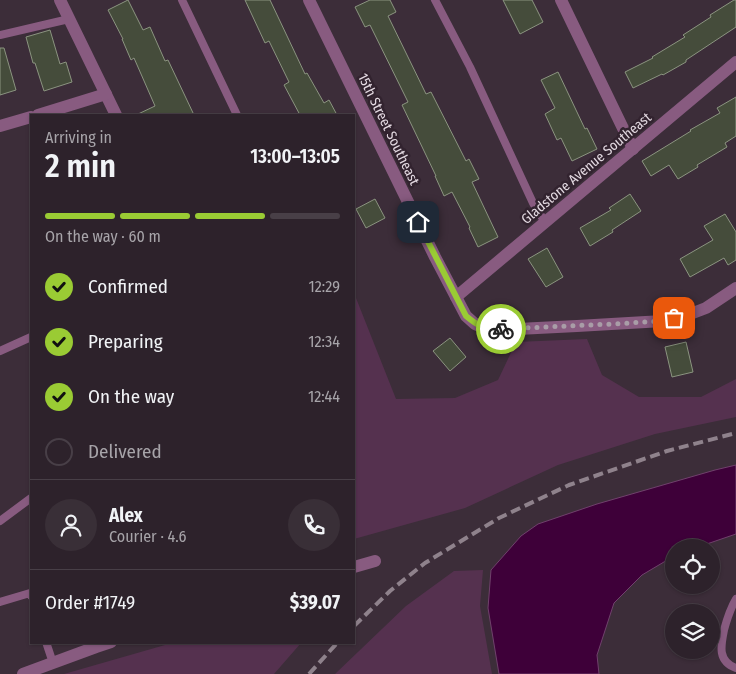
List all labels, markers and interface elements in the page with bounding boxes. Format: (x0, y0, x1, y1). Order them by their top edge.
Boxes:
street label: 15th Street Southeast (354, 70, 423, 188)
street label: Gladstone Avenue Southeast (518, 109, 655, 228)
text: Arriving in (45, 128, 112, 147)
text: 13:00–13:05 (250, 145, 340, 168)
text: 2 min (45, 147, 116, 185)
pin (397, 201, 439, 243)
icon: home (404, 208, 432, 236)
text: On the way · 60 m (45, 227, 161, 246)
icon: check (45, 273, 73, 301)
text: Confirmed (88, 275, 168, 298)
text: 12:29 (309, 277, 340, 296)
pin (653, 297, 695, 339)
courier (476, 304, 526, 354)
icon: bag (660, 304, 688, 332)
icon: bike (487, 315, 515, 343)
icon: check (45, 328, 73, 356)
text: Preparing (88, 330, 163, 353)
text: 12:34 (308, 332, 340, 351)
icon: check (45, 383, 73, 411)
text: On the way (88, 385, 174, 408)
text: 12:44 (308, 387, 340, 406)
text: Delivered (88, 440, 162, 463)
button: person (45, 499, 97, 551)
button: phone (288, 499, 340, 551)
text: Alex (109, 504, 143, 527)
text: Courier · 4.6 (109, 527, 187, 546)
map controls (665, 539, 720, 659)
button: locate (665, 539, 720, 594)
text: Order #1749 (45, 591, 135, 614)
text: $39.07 (290, 591, 340, 614)
button: layers (665, 604, 720, 659)

